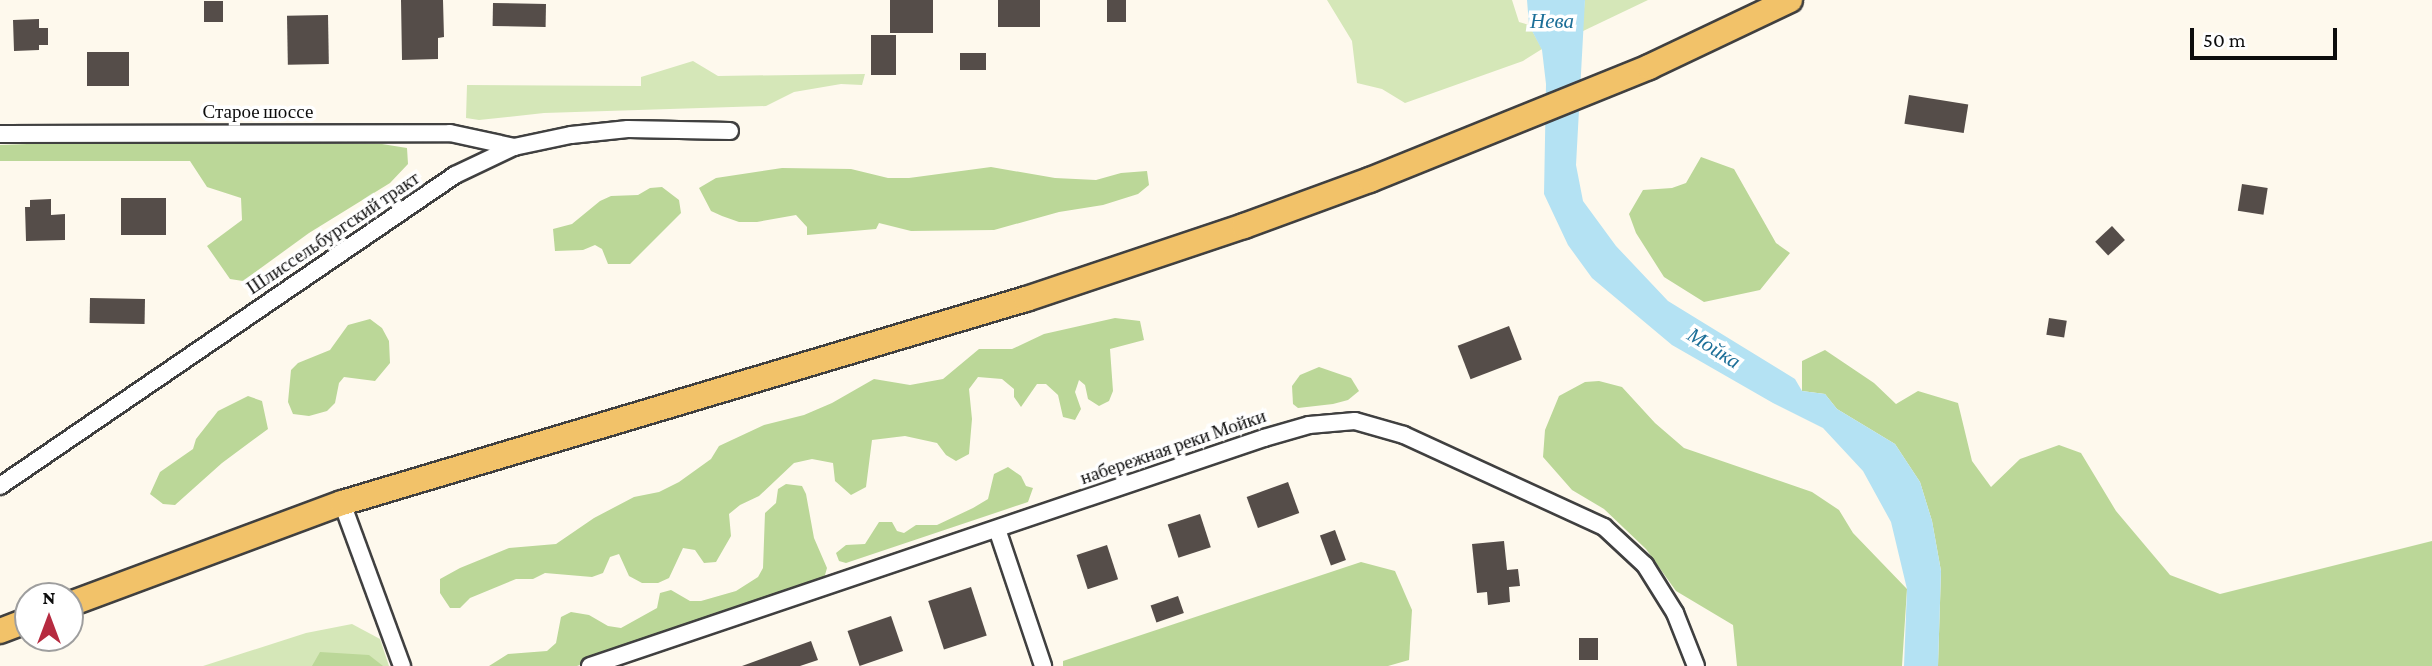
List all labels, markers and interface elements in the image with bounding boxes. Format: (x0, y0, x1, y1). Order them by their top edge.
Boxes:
water label: Нева (1530, 8, 1574, 34)
scale bar (2194, 14, 2341, 58)
text: 50 m (2203, 28, 2246, 52)
street label: Старое шоссе (203, 101, 313, 123)
street label: Шлиссельбургский тракт (242, 167, 424, 299)
water label: Мойка (1683, 322, 1745, 374)
street label: набережная реки Мойки (1077, 405, 1269, 489)
north arrow (14, 582, 84, 652)
text: N (43, 587, 55, 608)

